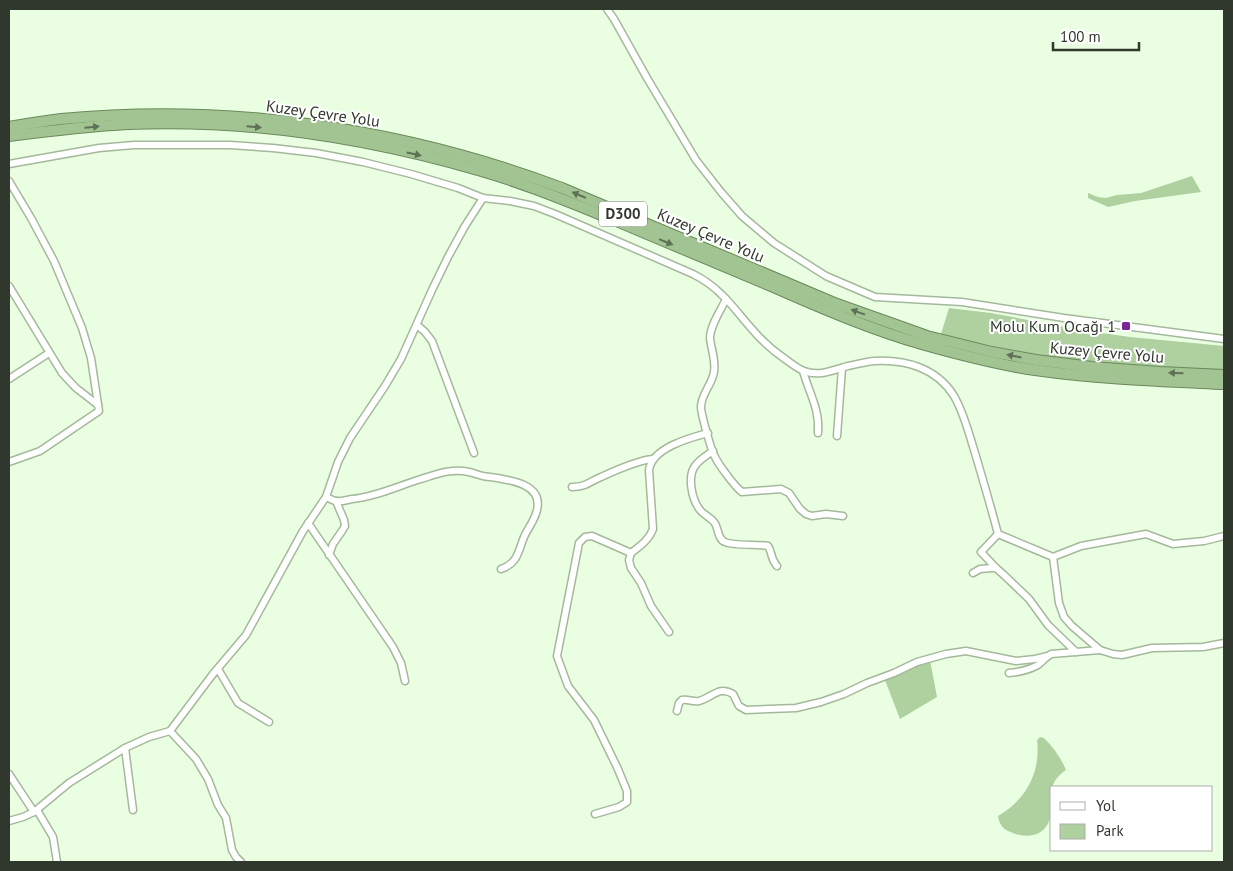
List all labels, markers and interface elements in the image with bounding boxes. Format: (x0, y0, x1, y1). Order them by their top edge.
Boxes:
scale bar (1053, 20, 1139, 52)
text: 100 m (1060, 27, 1101, 46)
street label: Kuzey Çevre Yolu (265, 95, 381, 131)
one-way arrow (84, 123, 100, 131)
one-way arrow (247, 123, 263, 131)
one-way arrow (407, 150, 422, 158)
one-way arrow (572, 191, 586, 199)
road number: D300 (599, 202, 647, 226)
street label: Kuzey Çevre Yolu (654, 203, 768, 267)
one-way arrow (659, 239, 674, 246)
one-way arrow (850, 308, 865, 316)
place label: Molu Kum Ocağı 1 (990, 316, 1116, 336)
marker: Molu Kum Ocağı 1 (1120, 320, 1132, 332)
street label: Kuzey Çevre Yolu (1049, 337, 1165, 367)
one-way arrow (1006, 352, 1022, 360)
one-way arrow (1167, 368, 1183, 376)
legend (1050, 786, 1213, 851)
text: Yol (1096, 796, 1116, 815)
text: Park (1096, 821, 1124, 840)

